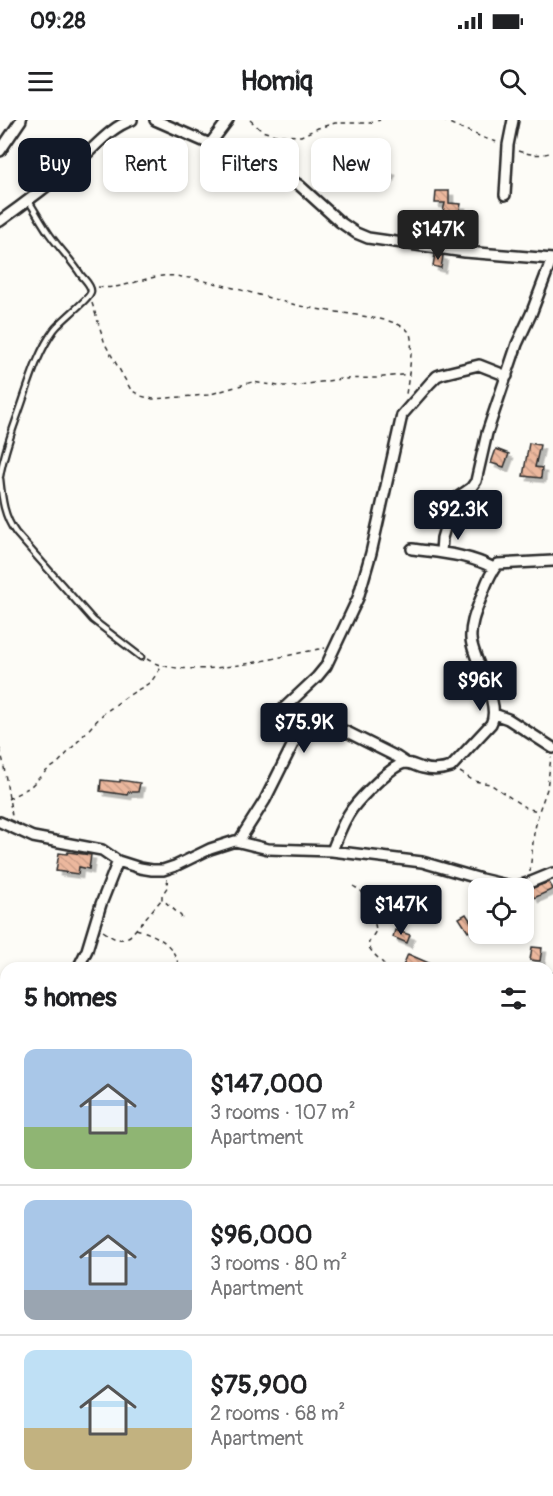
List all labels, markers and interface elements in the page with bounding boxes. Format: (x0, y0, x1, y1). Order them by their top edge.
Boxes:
text: 09:28 (30, 7, 86, 35)
icon: menu (24, 65, 57, 98)
text: Homiq (240, 65, 313, 98)
icon: search (496, 65, 529, 98)
chip: Buy (18, 138, 91, 192)
chip: Rent (103, 138, 188, 192)
chip: Filters (200, 138, 299, 192)
chip: New (311, 138, 391, 192)
pin: $147K (396, 210, 480, 261)
text: $147K (412, 217, 464, 242)
pin: $92.3K (409, 490, 507, 541)
text: $92.3K (428, 497, 488, 522)
pin: $96K (444, 661, 516, 712)
text: $96K (458, 668, 502, 693)
pin: $75.9K (255, 703, 353, 754)
text: $75.9K (275, 710, 334, 735)
map controls (468, 878, 534, 944)
button: locate (468, 878, 534, 944)
pin: $147K (359, 885, 443, 936)
text: $147K (375, 892, 427, 917)
text: 5 homes (24, 982, 117, 1014)
icon: filters (497, 982, 530, 1015)
text: $147,000 (210, 1068, 323, 1100)
icon: home (72, 1073, 144, 1145)
text: 3 rooms · 107 m² (210, 1100, 356, 1125)
text: Apartment (210, 1125, 303, 1150)
text: $96,000 (210, 1219, 313, 1251)
icon: home (72, 1224, 144, 1296)
text: 3 rooms · 80 m² (210, 1251, 347, 1276)
text: Apartment (210, 1276, 303, 1301)
text: $75,900 (210, 1369, 307, 1401)
icon: home (72, 1374, 144, 1446)
text: 2 rooms · 68 m² (210, 1401, 345, 1426)
text: Apartment (210, 1426, 303, 1451)

